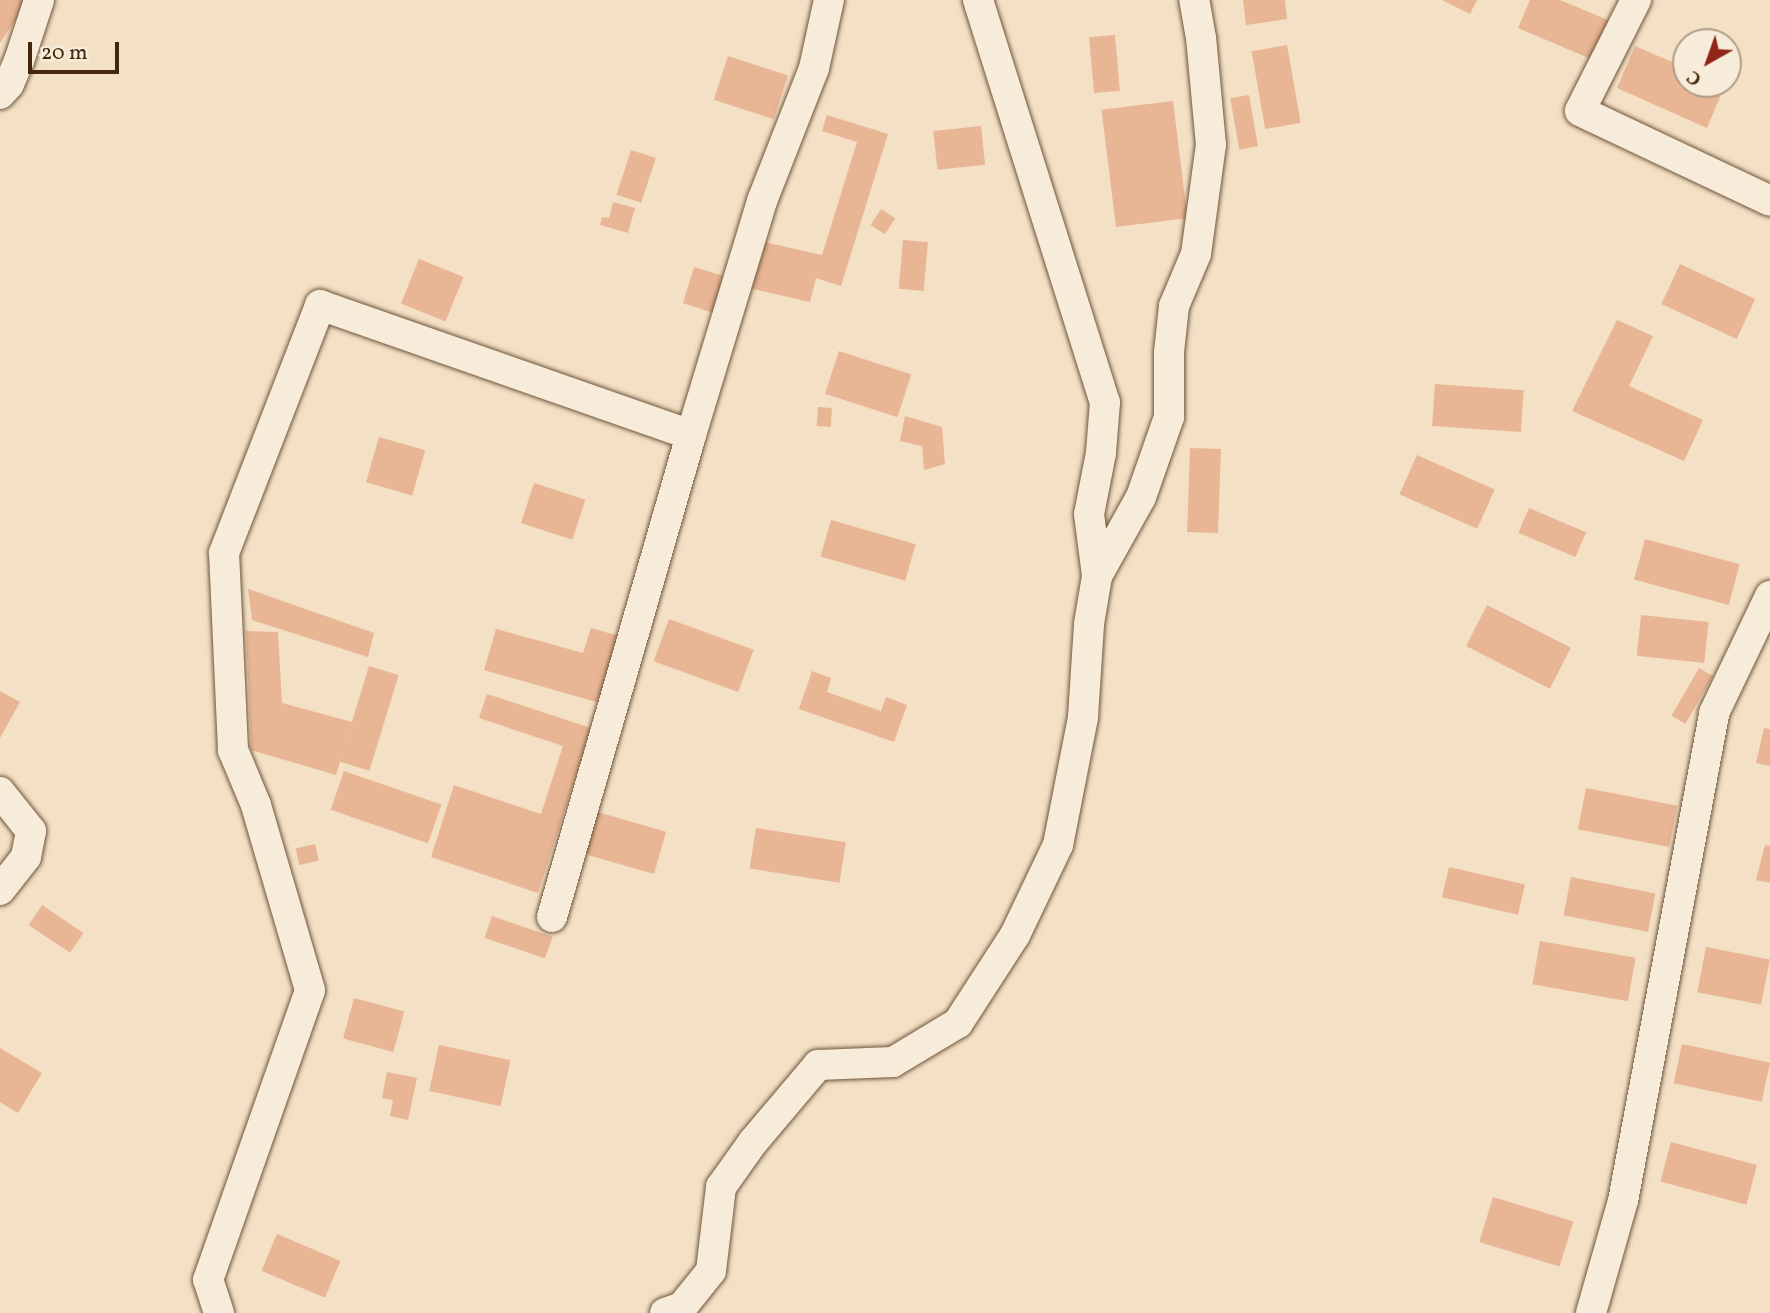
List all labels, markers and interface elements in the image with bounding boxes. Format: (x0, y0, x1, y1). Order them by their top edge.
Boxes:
scale bar (32, 28, 122, 72)
north arrow (1672, 28, 1742, 98)
text: 20 m (41, 39, 87, 68)
text: С (1682, 64, 1708, 91)

